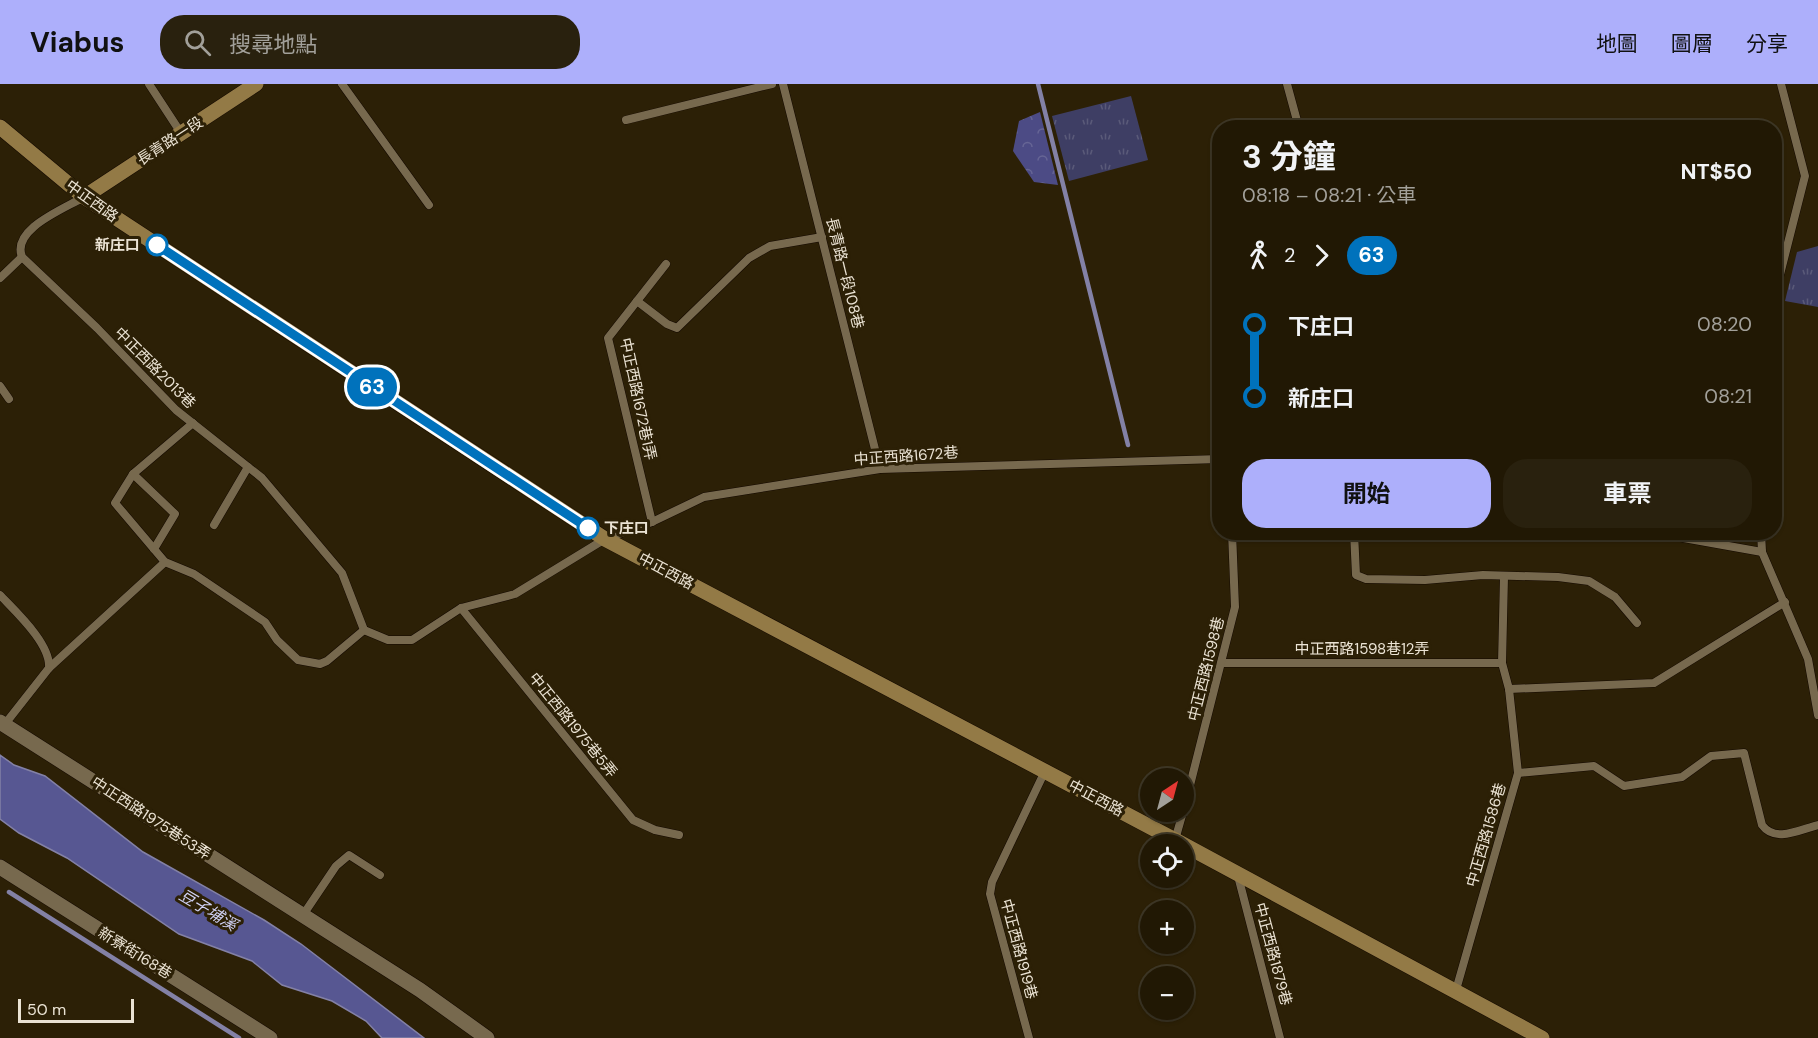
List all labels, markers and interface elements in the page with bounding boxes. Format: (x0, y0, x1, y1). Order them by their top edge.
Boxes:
search box (160, 15, 580, 69)
text: Viabus (30, 24, 124, 61)
icon: search (181, 26, 214, 59)
text: 搜尋地點 (229, 30, 317, 59)
text: 地圖 (1596, 30, 1638, 58)
text: 圖層 (1671, 30, 1713, 58)
text: 分享 (1746, 30, 1788, 58)
street label: 長青路一段 (133, 112, 207, 170)
text: 3 分鐘 (1242, 135, 1336, 178)
text: NT$50 (1681, 157, 1752, 186)
street label: 中正西路 (62, 175, 122, 227)
text: 08:18 – 08:21 · 公車 (1242, 182, 1417, 208)
street label: 長青路一段108巷 (821, 215, 869, 331)
marker: 新庄口 (146, 234, 168, 256)
place label: 新庄口 (95, 235, 140, 255)
icon: walk (1242, 239, 1275, 272)
icon: forward (1305, 239, 1338, 272)
text: 63 (1359, 241, 1385, 269)
text: 2 (1284, 242, 1296, 268)
text: 08:20 (1697, 311, 1752, 337)
text: 下庄口 (1288, 312, 1354, 341)
street label: 中正西路2013巷 (110, 323, 200, 413)
street label: 中正西路1672巷1弄 (615, 336, 661, 462)
line badge: 63 (345, 368, 399, 406)
text: 63 (359, 373, 385, 401)
text: 08:21 (1704, 383, 1752, 409)
text: 新庄口 (1288, 384, 1354, 413)
street label: 中正西路1672巷 (853, 442, 959, 470)
button: 開始 (1242, 459, 1491, 528)
button: 車票 (1503, 459, 1752, 528)
marker: 下庄口 (577, 517, 599, 539)
place label: 下庄口 (604, 518, 649, 538)
street label: 中正西路 (635, 548, 697, 594)
street label: 中正西路1598巷 (1183, 615, 1229, 723)
street label: 中正西路1598巷12弄 (1294, 639, 1430, 659)
street label: 中正西路1975巷5弄 (524, 668, 622, 782)
north arrow (1140, 768, 1194, 822)
map controls (1140, 768, 1194, 1020)
street label: 中正西路1975巷53弄 (87, 772, 215, 864)
street label: 中正西路 (1065, 775, 1127, 821)
street label: 中正西路1586巷 (1462, 781, 1510, 889)
button: locate (1140, 834, 1194, 888)
water label: 豆子埔溪 (175, 885, 243, 937)
street label: 中正西路1919巷 (996, 897, 1042, 1001)
button: + (1140, 900, 1194, 954)
street label: 中正西路1879巷 (1250, 900, 1296, 1008)
street label: 新寮街168巷 (94, 922, 176, 984)
button: − (1140, 966, 1194, 1020)
scale bar (18, 996, 134, 1024)
text: 50 m (27, 999, 66, 1020)

